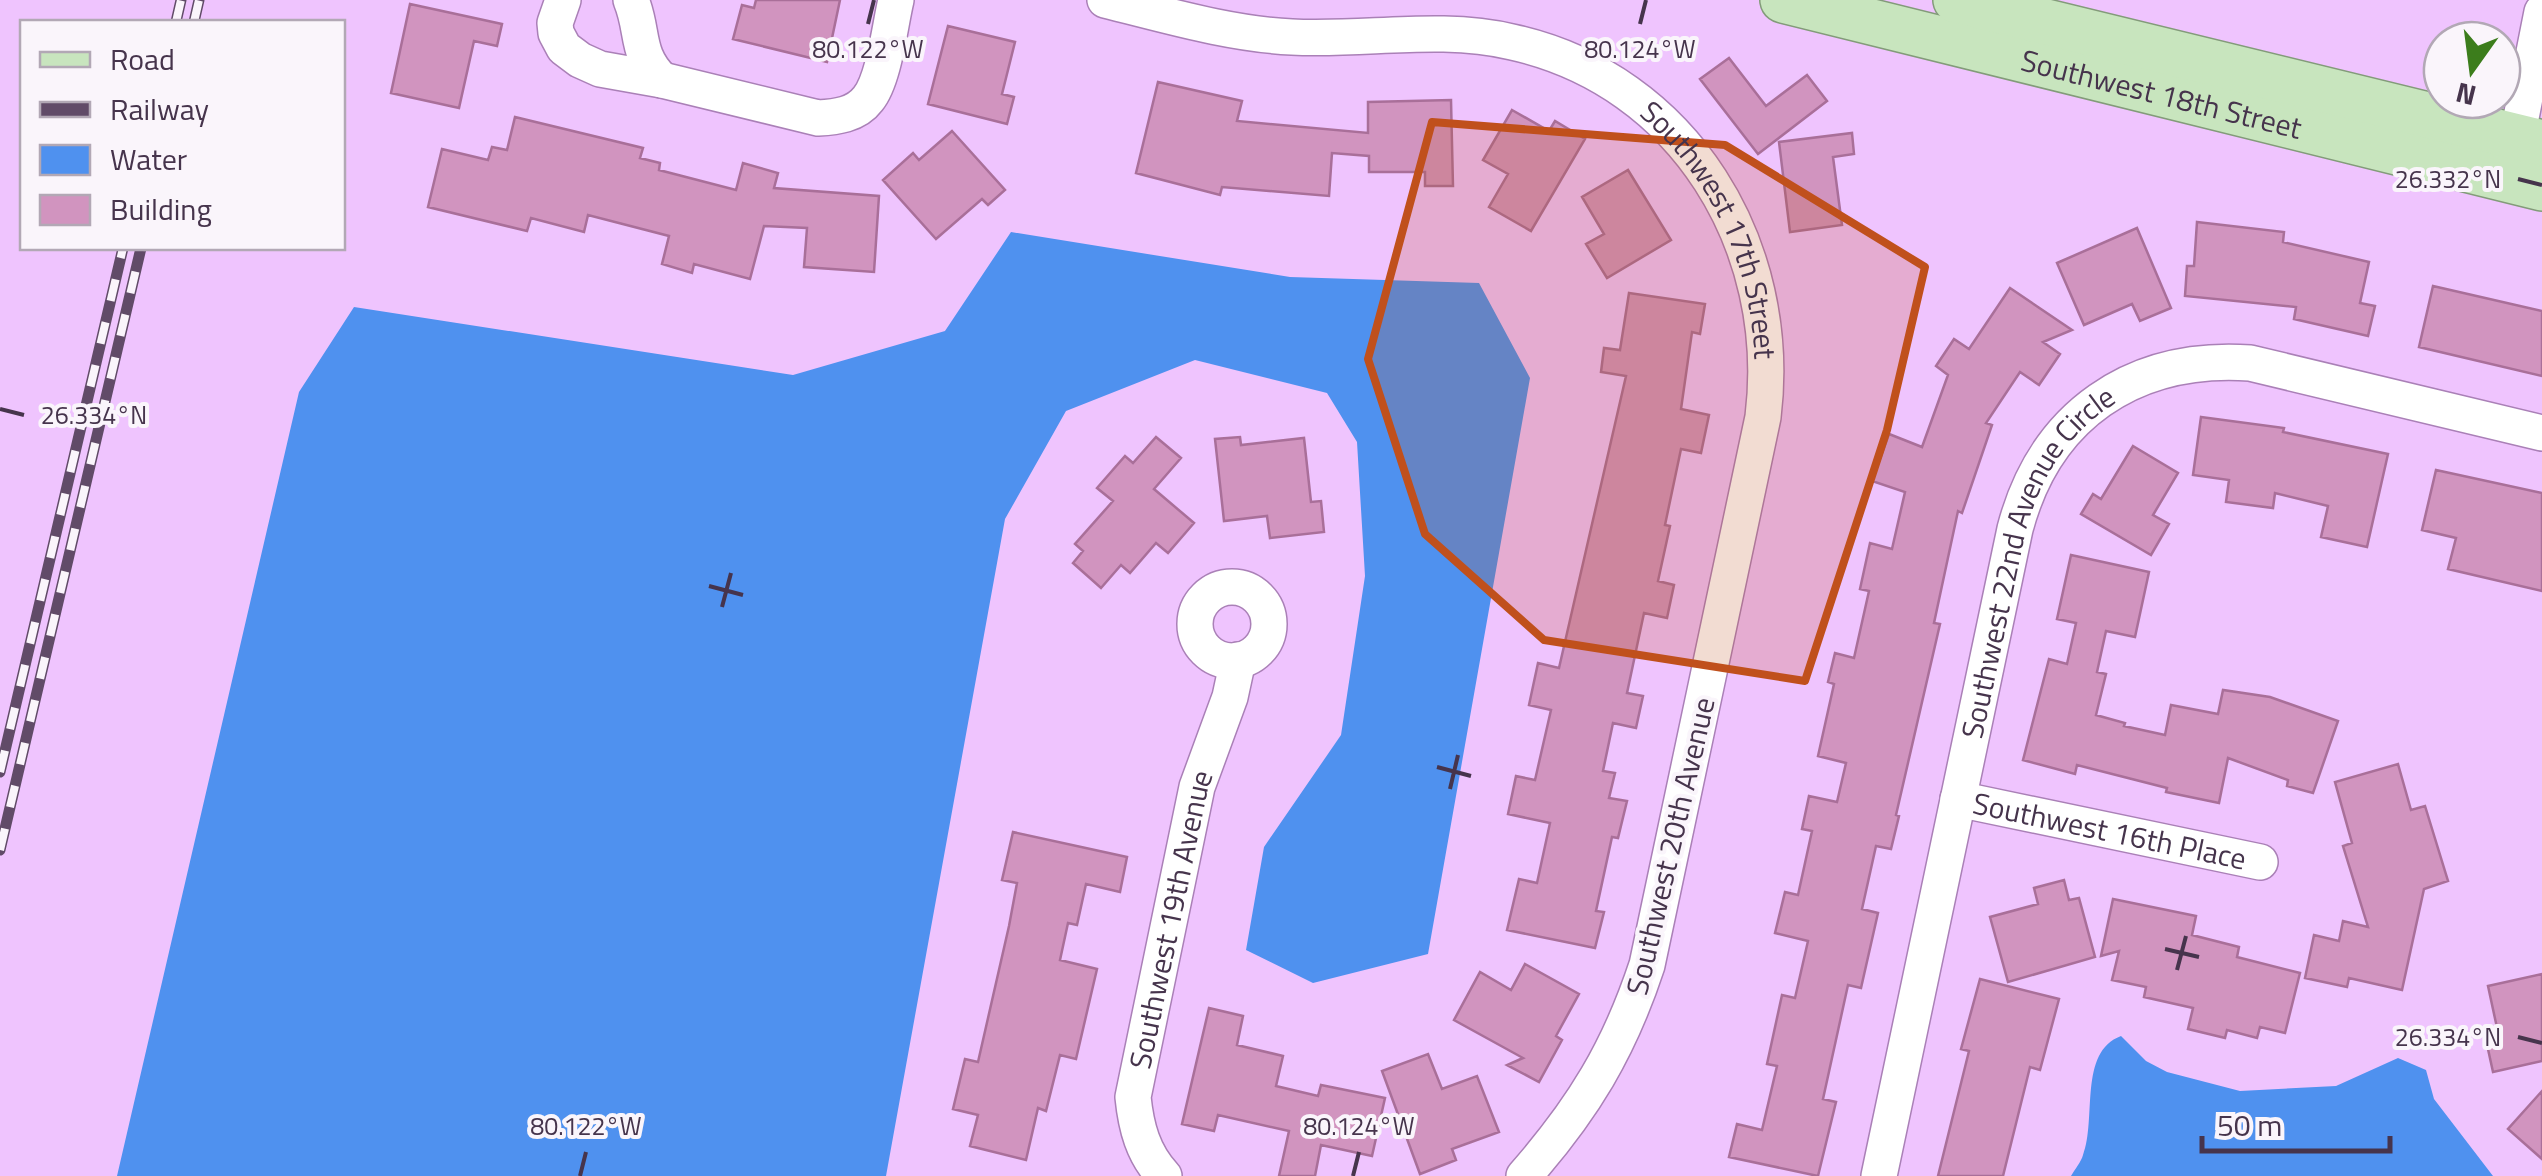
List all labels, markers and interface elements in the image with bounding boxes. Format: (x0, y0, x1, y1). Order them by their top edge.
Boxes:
legend (20, 20, 345, 250)
north arrow (2422, 20, 2522, 120)
text: 80.122°W (812, 30, 924, 68)
text: 80.124°W (1584, 30, 1696, 68)
text: Road (110, 36, 175, 82)
street label: Southwest 18th Street (2016, 37, 2307, 151)
text: N (2451, 72, 2480, 118)
text: Railway (110, 86, 209, 132)
street label: Southwest 17th Street (1630, 89, 1789, 361)
text: Water (110, 136, 187, 182)
text: 26.332°N (2395, 160, 2501, 198)
text: Building (110, 186, 212, 232)
street label: Southwest 22nd Avenue Circle (1949, 373, 2124, 743)
text: 26.334°N (41, 396, 147, 434)
street label: Southwest 20th Avenue (1613, 693, 1727, 999)
street label: Southwest 19th Avenue (1116, 763, 1224, 1073)
street label: Southwest 16th Place (1969, 780, 2251, 882)
text: 26.334°N (2395, 1018, 2501, 1056)
scale bar (2202, 1091, 2390, 1153)
text: 50 m (2217, 1102, 2282, 1148)
text: 80.122°W (530, 1107, 642, 1145)
text: 80.124°W (1303, 1107, 1415, 1145)

